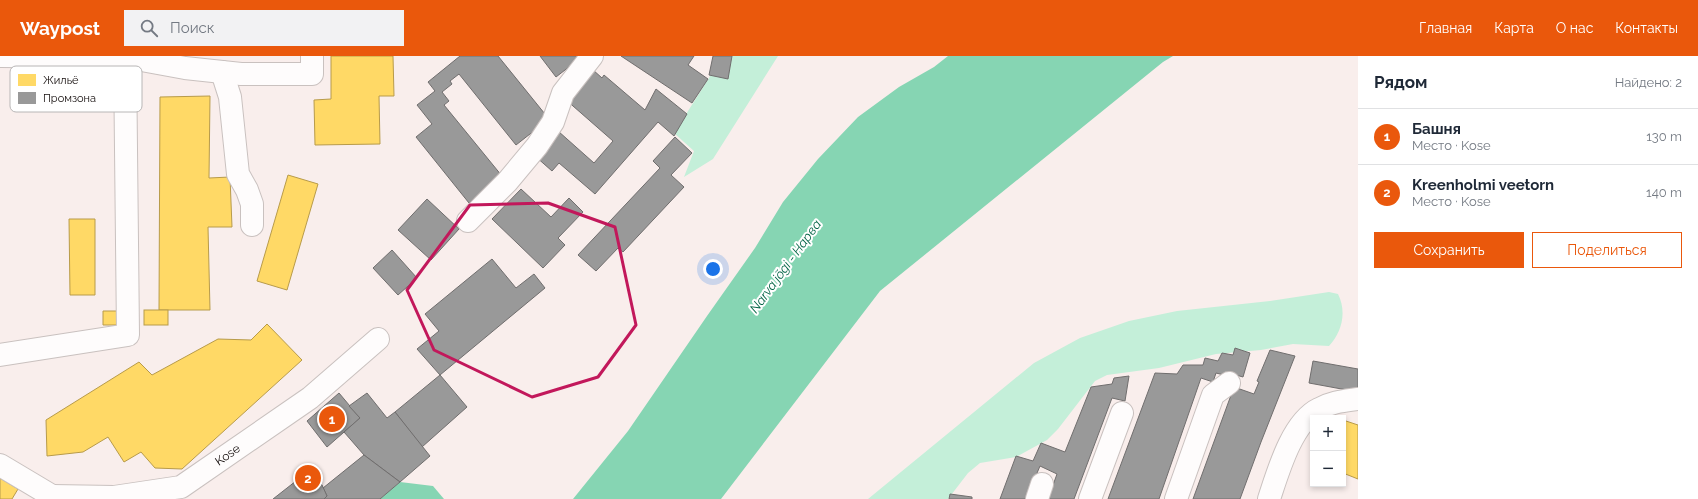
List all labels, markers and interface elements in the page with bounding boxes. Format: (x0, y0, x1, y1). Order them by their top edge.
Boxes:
search box (124, 10, 404, 46)
text: Waypost (20, 17, 100, 39)
icon: search (138, 17, 160, 39)
text: Поиск (170, 19, 215, 37)
text: Главная (1419, 20, 1472, 36)
text: Карта (1494, 20, 1534, 36)
text: О нас (1556, 20, 1593, 36)
text: Контакты (1615, 20, 1678, 36)
legend (10, 66, 142, 112)
text: Рядом (1374, 72, 1427, 92)
text: Жильё (43, 74, 79, 87)
text: Найдено: 2 (1615, 75, 1682, 90)
text: Промзона (43, 92, 96, 105)
text: Башня (1412, 120, 1461, 138)
text: 1 (1384, 129, 1390, 144)
text: 130 m (1646, 129, 1682, 144)
text: Место · Kose (1412, 138, 1491, 153)
text: Kreenholmi veetorn (1412, 176, 1554, 194)
text: 2 (1383, 185, 1391, 200)
text: 140 m (1646, 185, 1682, 200)
text: Место · Kose (1412, 194, 1491, 209)
water label: Narva jõgi - Нарва (747, 217, 824, 316)
button: Сохранить (1374, 232, 1524, 268)
button: Поделиться (1532, 232, 1682, 268)
your location (703, 259, 723, 279)
pin: 1 (319, 404, 345, 434)
map controls (1310, 415, 1346, 487)
button: + (1310, 415, 1346, 451)
street label: Kose (212, 441, 243, 468)
button: − (1310, 451, 1346, 487)
pin: 2 (295, 463, 321, 493)

